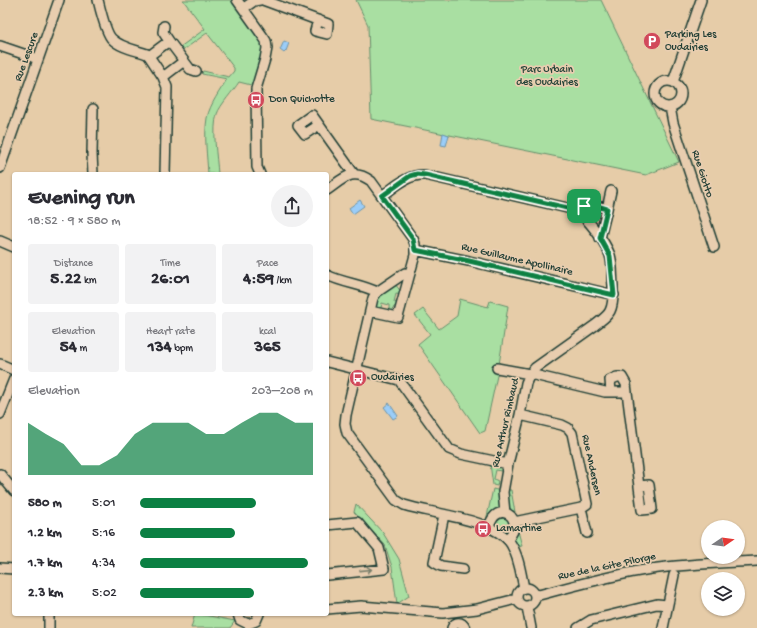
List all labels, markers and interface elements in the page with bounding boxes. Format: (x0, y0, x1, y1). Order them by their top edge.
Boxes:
place label: Parking Les Oudairies (664, 29, 717, 54)
street label: Rue Lescure (13, 30, 42, 83)
parking icon: Parking Les Oudairies (642, 31, 662, 51)
park label: Parc Urbain des Oudairies (516, 64, 579, 89)
bus stop icon: Don Quichotte (246, 90, 266, 110)
place label: Don Quichotte (268, 94, 335, 106)
street label: Rue Giotto (689, 149, 715, 199)
button: share (271, 185, 313, 227)
text: Evening run (28, 186, 135, 212)
pin (567, 189, 601, 223)
icon: arrive (573, 195, 595, 217)
text: 18:52 · 9 × 580 m (28, 214, 121, 229)
street label: Rue Guillaume Apollinaire (460, 241, 574, 279)
text: Distance (54, 258, 93, 270)
text: Time (160, 258, 181, 270)
text: Pace (257, 258, 278, 270)
text: 5.22 (50, 270, 81, 290)
text: 26:01 (151, 270, 190, 290)
text: 4:59 (243, 270, 274, 290)
text: km (81, 275, 97, 287)
text: /km (274, 275, 292, 287)
text: Elevation (52, 326, 95, 338)
text: Heart rate (146, 326, 195, 338)
text: kcal (259, 326, 276, 338)
text: 54 (60, 338, 77, 358)
text: 134 (148, 338, 172, 358)
text: 365 (254, 338, 281, 358)
text: m (77, 343, 87, 355)
text: bpm (172, 343, 193, 355)
bus stop icon: Oudairies (348, 368, 368, 388)
place label: Oudairies (371, 372, 415, 384)
street label: Rue Arthur Rimbaud (490, 376, 522, 469)
text: Elevation (28, 384, 80, 399)
text: 203–208 m (251, 384, 313, 399)
street label: Rue Andersen (579, 433, 603, 497)
text: 580 m (28, 496, 62, 511)
text: 5:01 (92, 496, 116, 511)
bus stop icon: Lamartine (473, 519, 493, 539)
north arrow (701, 520, 745, 564)
map controls (701, 520, 745, 616)
place label: Lamartine (496, 523, 542, 535)
text: 1.2 km (28, 526, 62, 541)
text: 5:16 (92, 526, 115, 541)
street label: Rue de la Gite Pilorge (557, 551, 657, 583)
text: 1.7 km (28, 556, 62, 571)
text: 4:34 (92, 556, 115, 571)
one-way arrow (359, 567, 372, 574)
button: layers (701, 572, 745, 616)
text: 2.3 km (28, 586, 63, 601)
text: 5:02 (92, 586, 117, 601)

